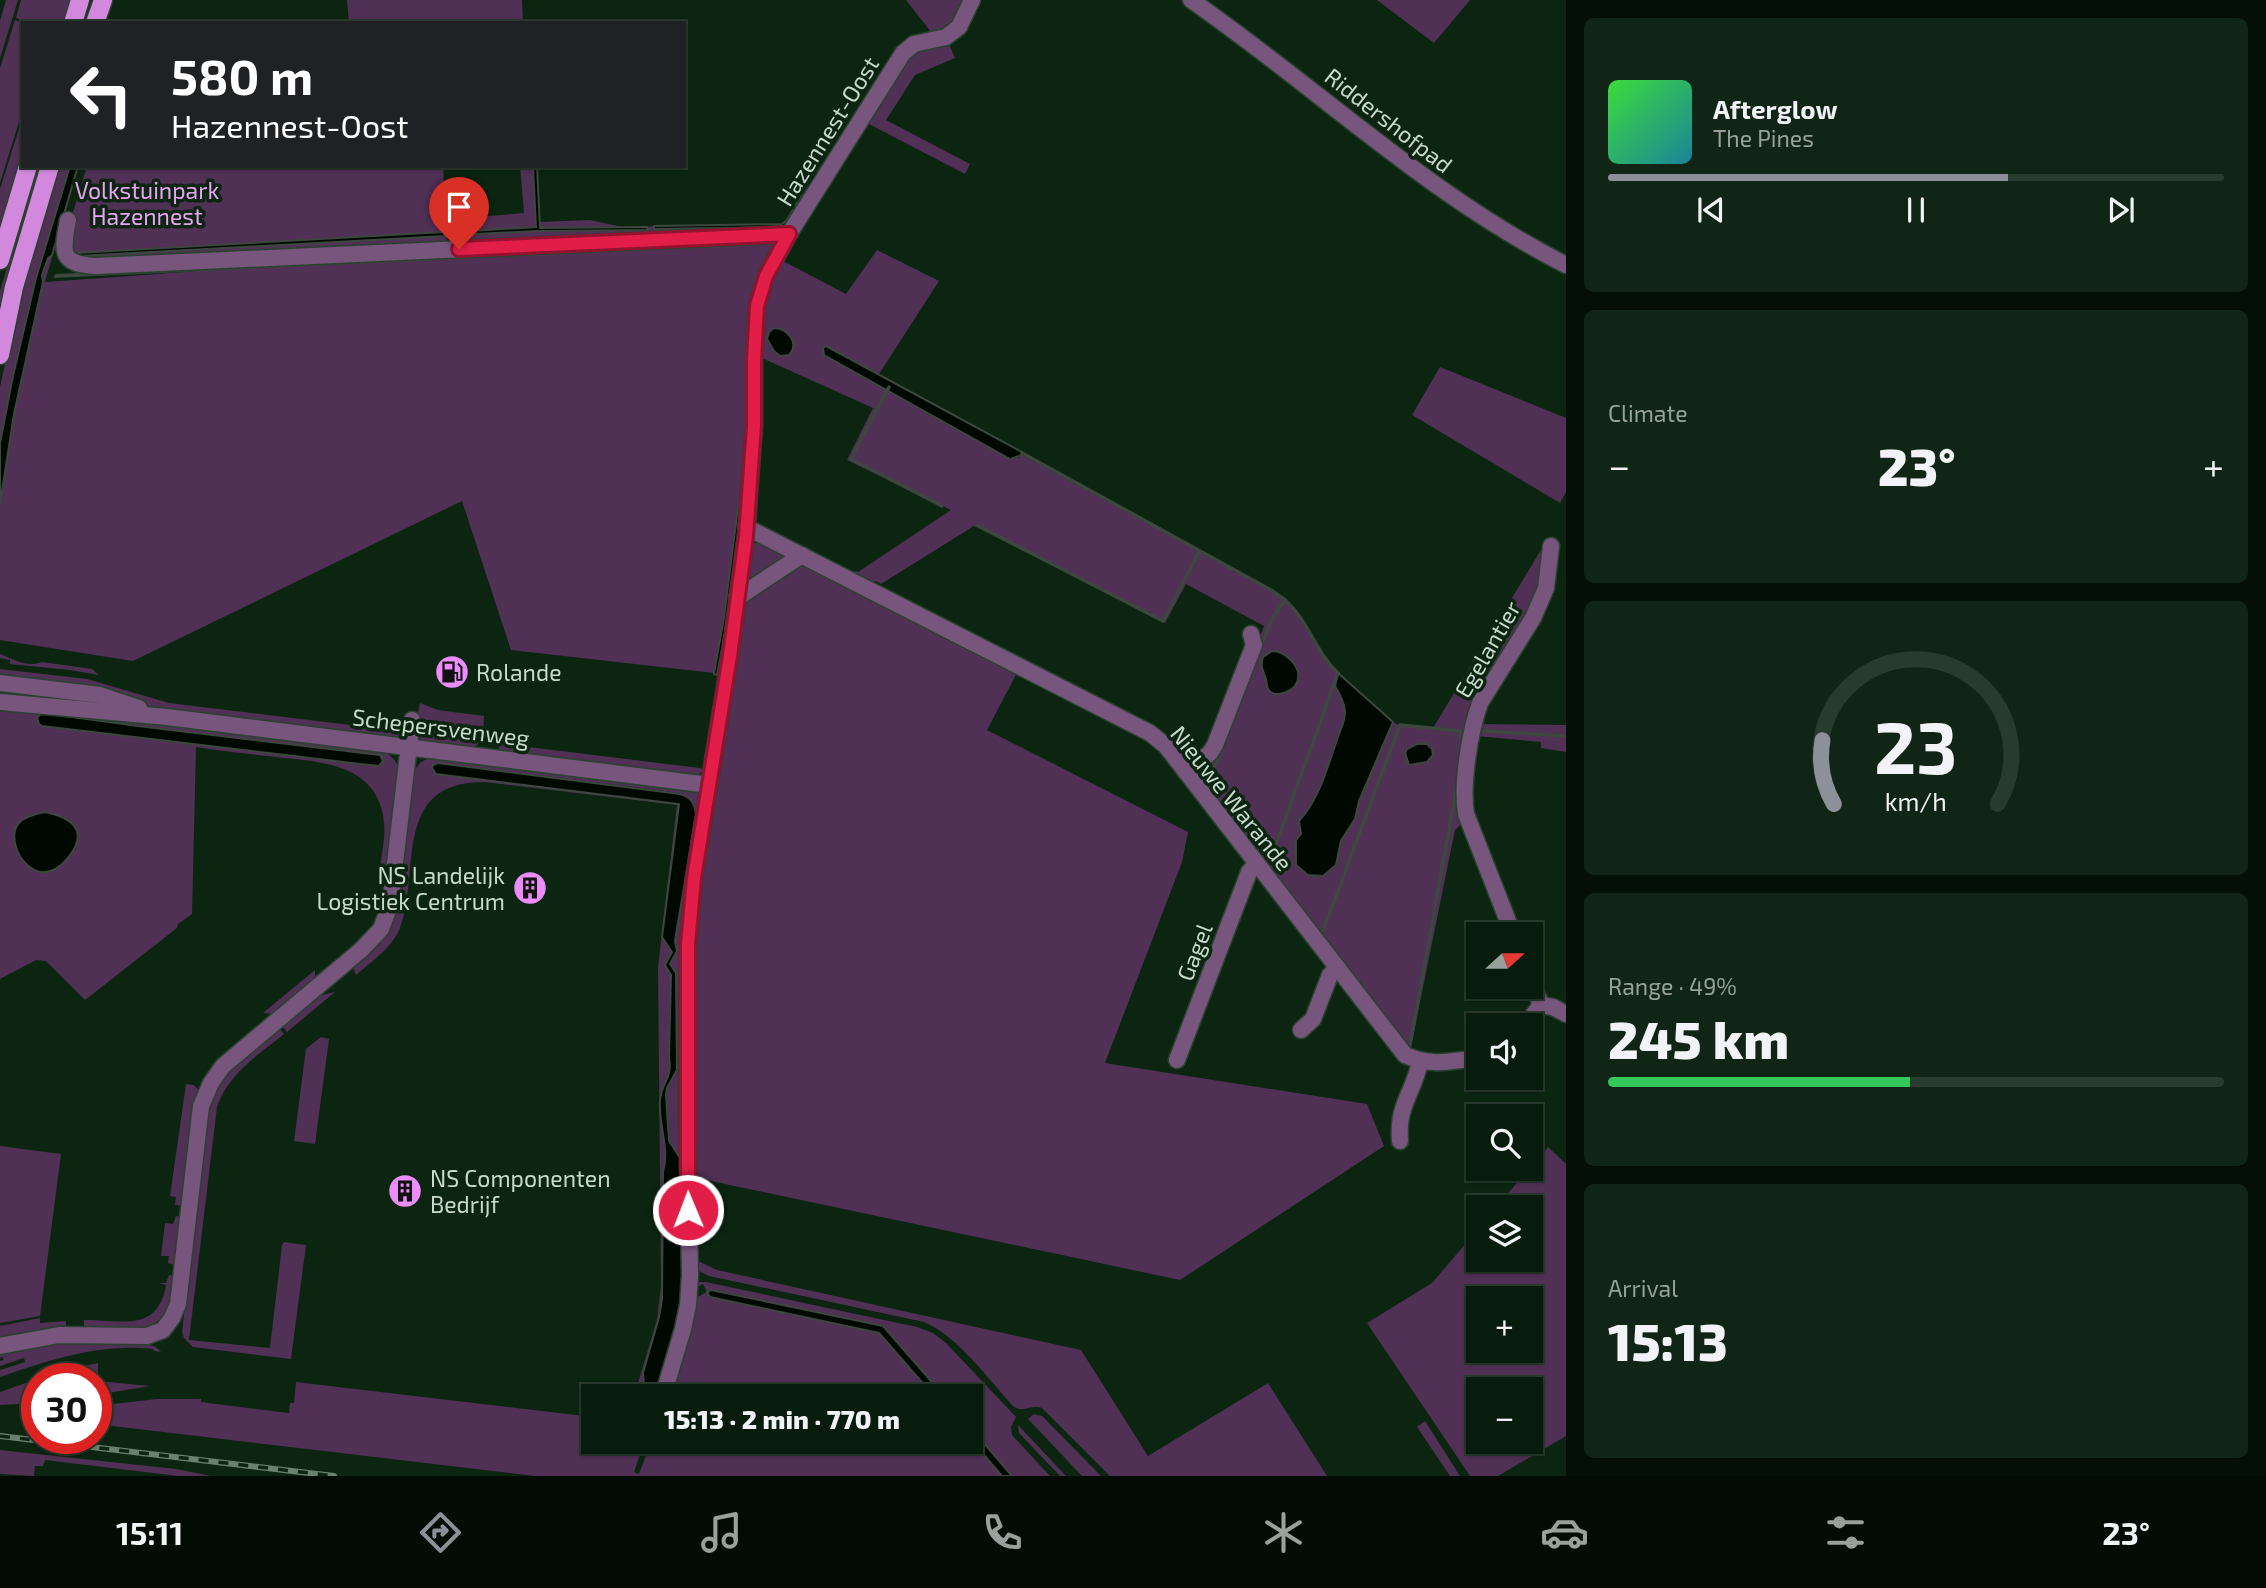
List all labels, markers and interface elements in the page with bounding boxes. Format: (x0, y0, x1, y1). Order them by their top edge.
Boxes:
text: 580 m (171, 46, 313, 105)
icon: left (56, 49, 147, 140)
street label: Hazennest-Oost (770, 51, 884, 211)
street label: Riddershofpad (1320, 62, 1458, 178)
text: Afterglow (1713, 93, 1838, 124)
text: Hazennest-Oost (171, 106, 409, 144)
text: The Pines (1713, 124, 1814, 152)
park label: Volkstuinpark Hazennest (75, 176, 219, 230)
pin (429, 177, 489, 249)
icon: arrive (440, 188, 478, 226)
icon: previous (1692, 191, 1730, 229)
icon: pause (1897, 191, 1935, 229)
icon: next (2102, 191, 2140, 229)
text: Climate (1608, 399, 1688, 427)
text: 23° (1878, 434, 1956, 496)
text: − (1608, 442, 1630, 488)
text: + (2203, 442, 2224, 488)
street label: Egelantier (1448, 596, 1526, 702)
fuel station icon: Rolande (433, 653, 471, 691)
place label: Rolande (476, 658, 562, 686)
text: 23 (1874, 701, 1958, 789)
street label: Schepersvenweg (351, 702, 531, 752)
street label: Nieuwe Warande (1165, 720, 1299, 876)
text: km/h (1885, 786, 1947, 816)
place label: NS Landelijk Logistiek Centrum (316, 861, 505, 915)
building icon: NS Landelijk Logistiek Centrum (511, 869, 549, 907)
street label: Gagel (1170, 919, 1218, 985)
north arrow (1466, 922, 1544, 999)
map controls (1466, 922, 1543, 1454)
text: Range · 49% (1608, 972, 1737, 1000)
text: 245 km (1608, 1007, 1789, 1069)
button: sound (1466, 1013, 1543, 1090)
button: search (1466, 1104, 1543, 1181)
place label: NS Componenten Bedrijf (430, 1164, 611, 1218)
building icon: NS Componenten Bedrijf (386, 1172, 424, 1210)
position arrow (651, 1173, 725, 1247)
button: layers (1466, 1195, 1543, 1272)
text: Arrival (1608, 1274, 1678, 1302)
button: + (1466, 1286, 1543, 1363)
text: 15:13 (1608, 1309, 1728, 1371)
speed limit sign: 30 (21, 1363, 112, 1454)
button: − (1466, 1377, 1543, 1454)
text: 15:13 · 2 min · 770 m (664, 1403, 900, 1434)
icon: directions (416, 1508, 465, 1557)
icon: music (697, 1508, 746, 1557)
icon: phone (978, 1508, 1027, 1557)
icon: climate (1259, 1508, 1308, 1557)
icon: car (1540, 1508, 1589, 1557)
icon: filters (1821, 1508, 1870, 1557)
text: 15:11 (116, 1513, 183, 1551)
text: 23° (2102, 1513, 2150, 1551)

